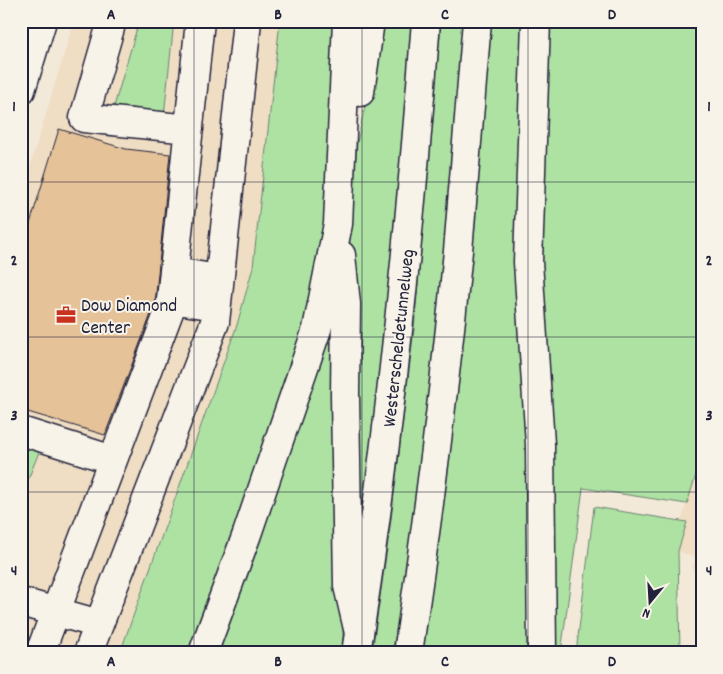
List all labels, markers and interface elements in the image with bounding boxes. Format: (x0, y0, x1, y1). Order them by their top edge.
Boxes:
text: A (107, 4, 116, 27)
text: B (274, 4, 282, 27)
text: C (441, 4, 449, 27)
text: D (608, 4, 617, 27)
text: 1 (12, 96, 16, 119)
text: 1 (707, 96, 711, 119)
street label: Westerscheldetunnelweg (378, 248, 423, 429)
text: 2 (11, 250, 18, 273)
text: 2 (706, 250, 713, 273)
place label: Dow Diamond Center (81, 294, 177, 343)
office icon: Dow Diamond Center (55, 304, 77, 326)
text: 3 (10, 405, 18, 428)
text: 3 (705, 405, 713, 428)
text: 4 (11, 560, 17, 583)
text: 4 (706, 560, 712, 583)
north arrow (626, 576, 676, 626)
text: N (640, 602, 653, 623)
text: A (107, 651, 116, 674)
text: B (274, 651, 282, 674)
text: C (441, 651, 449, 674)
text: D (608, 651, 617, 674)

